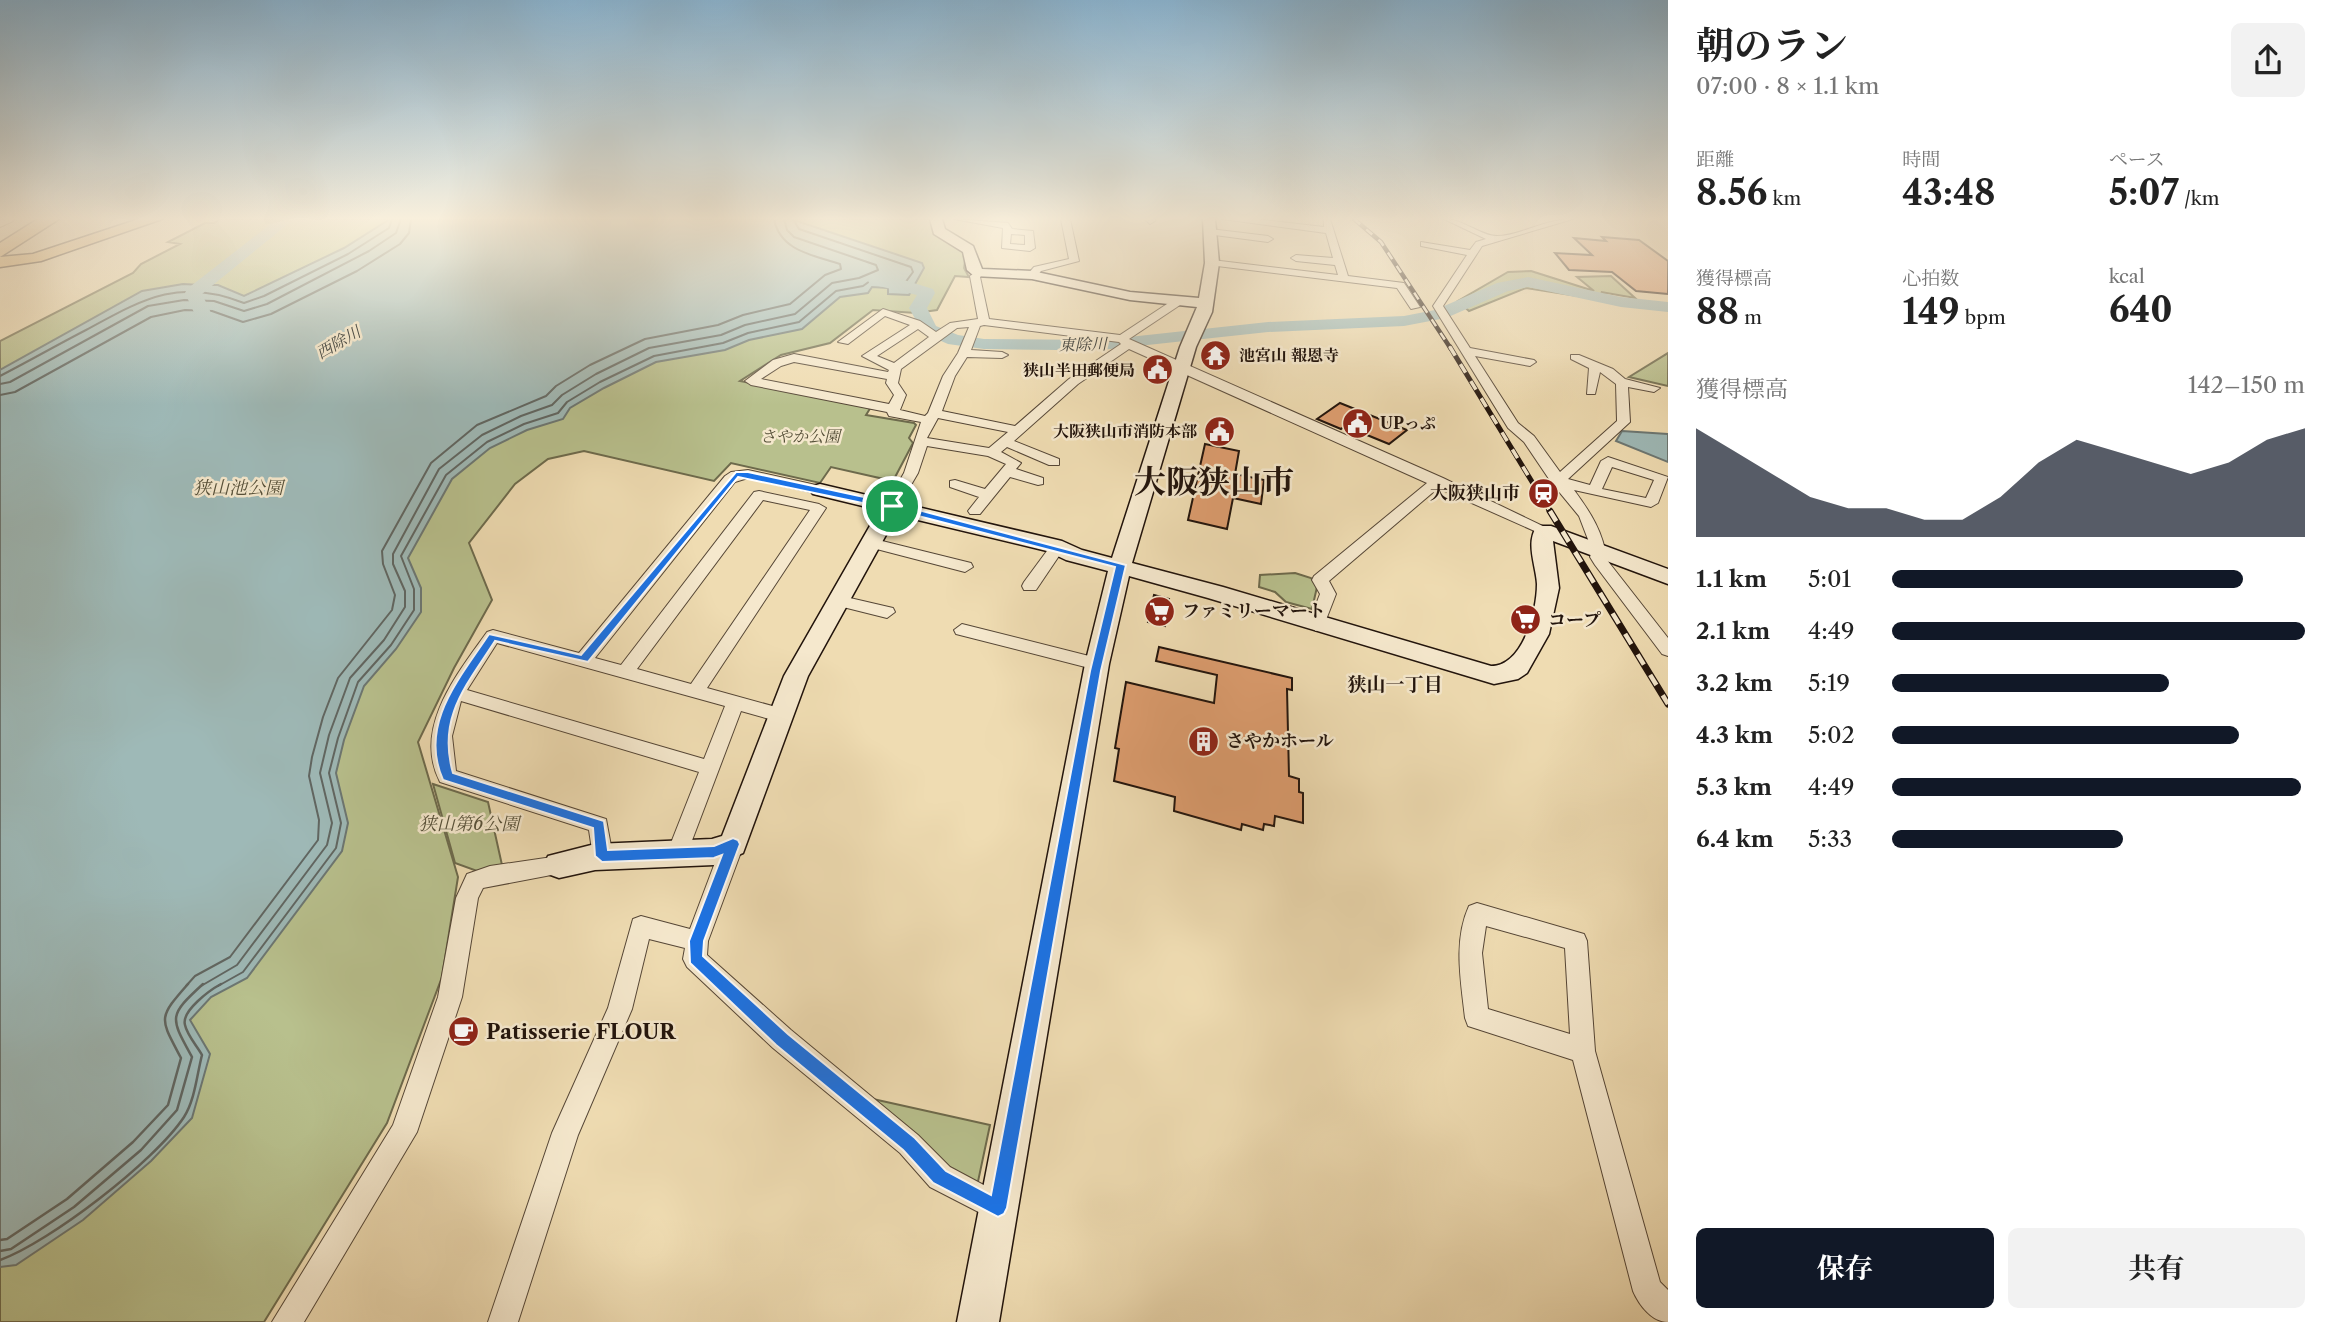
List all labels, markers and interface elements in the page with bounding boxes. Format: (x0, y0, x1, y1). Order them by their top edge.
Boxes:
text: 朝のラン (1696, 22, 1848, 69)
button: share (2231, 23, 2305, 97)
text: 07:00 · 8 × 1.1 km (1696, 72, 1879, 100)
text: 距離 (1696, 148, 1734, 171)
text: 時間 (1902, 148, 1940, 171)
text: ペース (2109, 148, 2165, 171)
text: 8.56 (1696, 171, 1767, 214)
text: 43:48 (1902, 171, 1996, 214)
text: 5:07 (2109, 171, 2179, 214)
text: km (1767, 187, 1801, 210)
text: /km (2179, 187, 2220, 210)
text: kcal (2109, 265, 2145, 288)
text: 獲得標高 (1696, 267, 1772, 290)
text: 心拍数 (1902, 267, 1959, 290)
text: 640 (2109, 288, 2173, 331)
text: 88 (1696, 290, 1739, 333)
text: 149 (1902, 290, 1960, 333)
text: m (1739, 306, 1762, 329)
text: bpm (1960, 306, 2006, 329)
water label: 西除川 (312, 320, 366, 363)
water label: 東除川 (1059, 334, 1109, 354)
temple icon: 池宮山 報恩寺 (1199, 338, 1233, 372)
place label: 池宮山 報恩寺 (1239, 345, 1339, 365)
public building icon: 狭山半田郵便局 (1141, 353, 1175, 387)
place label: 狭山半田郵便局 (1023, 360, 1135, 380)
text: 142–150 m (2188, 371, 2305, 399)
text: 獲得標高 (1696, 375, 1788, 403)
public building icon: UPっぷ (1340, 406, 1374, 440)
place label: UPっぷ (1380, 413, 1436, 433)
public building icon: 大阪狭山市消防本部 (1203, 414, 1237, 448)
place label: 大阪狭山市消防本部 (1053, 421, 1198, 441)
park label: さやか公園 (760, 426, 843, 446)
district label: 大阪狭山市 (1134, 462, 1294, 501)
pin (862, 476, 922, 536)
station icon: 大阪狭山市 (1526, 476, 1560, 510)
park label: 狭山池公園 (193, 477, 286, 499)
place label: 大阪狭山市 (1430, 482, 1520, 504)
icon: arrive (873, 487, 911, 525)
text: 1.1 km (1696, 565, 1767, 593)
text: 5:01 (1808, 565, 1851, 593)
supermarket icon: ファミリーマート (1142, 594, 1176, 628)
place label: ファミリーマート (1182, 600, 1326, 622)
supermarket icon: コープ (1508, 603, 1542, 637)
place label: コープ (1548, 609, 1601, 631)
text: 2.1 km (1696, 617, 1770, 645)
text: 4:49 (1808, 617, 1855, 645)
text: 3.2 km (1696, 669, 1773, 697)
text: 5:19 (1808, 669, 1850, 697)
district label: 狭山一丁目 (1347, 673, 1443, 696)
text: 4.3 km (1696, 721, 1773, 749)
text: 5:02 (1808, 721, 1855, 749)
building icon: さやかホール (1186, 724, 1220, 758)
place label: さやかホール (1226, 730, 1334, 752)
text: 5.3 km (1696, 773, 1772, 801)
text: 4:49 (1808, 773, 1855, 801)
park label: 狭山第6公園 (419, 813, 522, 835)
text: 6.4 km (1696, 825, 1774, 853)
text: 5:33 (1808, 825, 1852, 853)
cafe icon: Patisserie FLOUR (446, 1015, 480, 1049)
place label: Patisserie FLOUR (486, 1019, 676, 1044)
button: 保存 (1696, 1228, 1994, 1308)
button: 共有 (2008, 1228, 2305, 1308)

